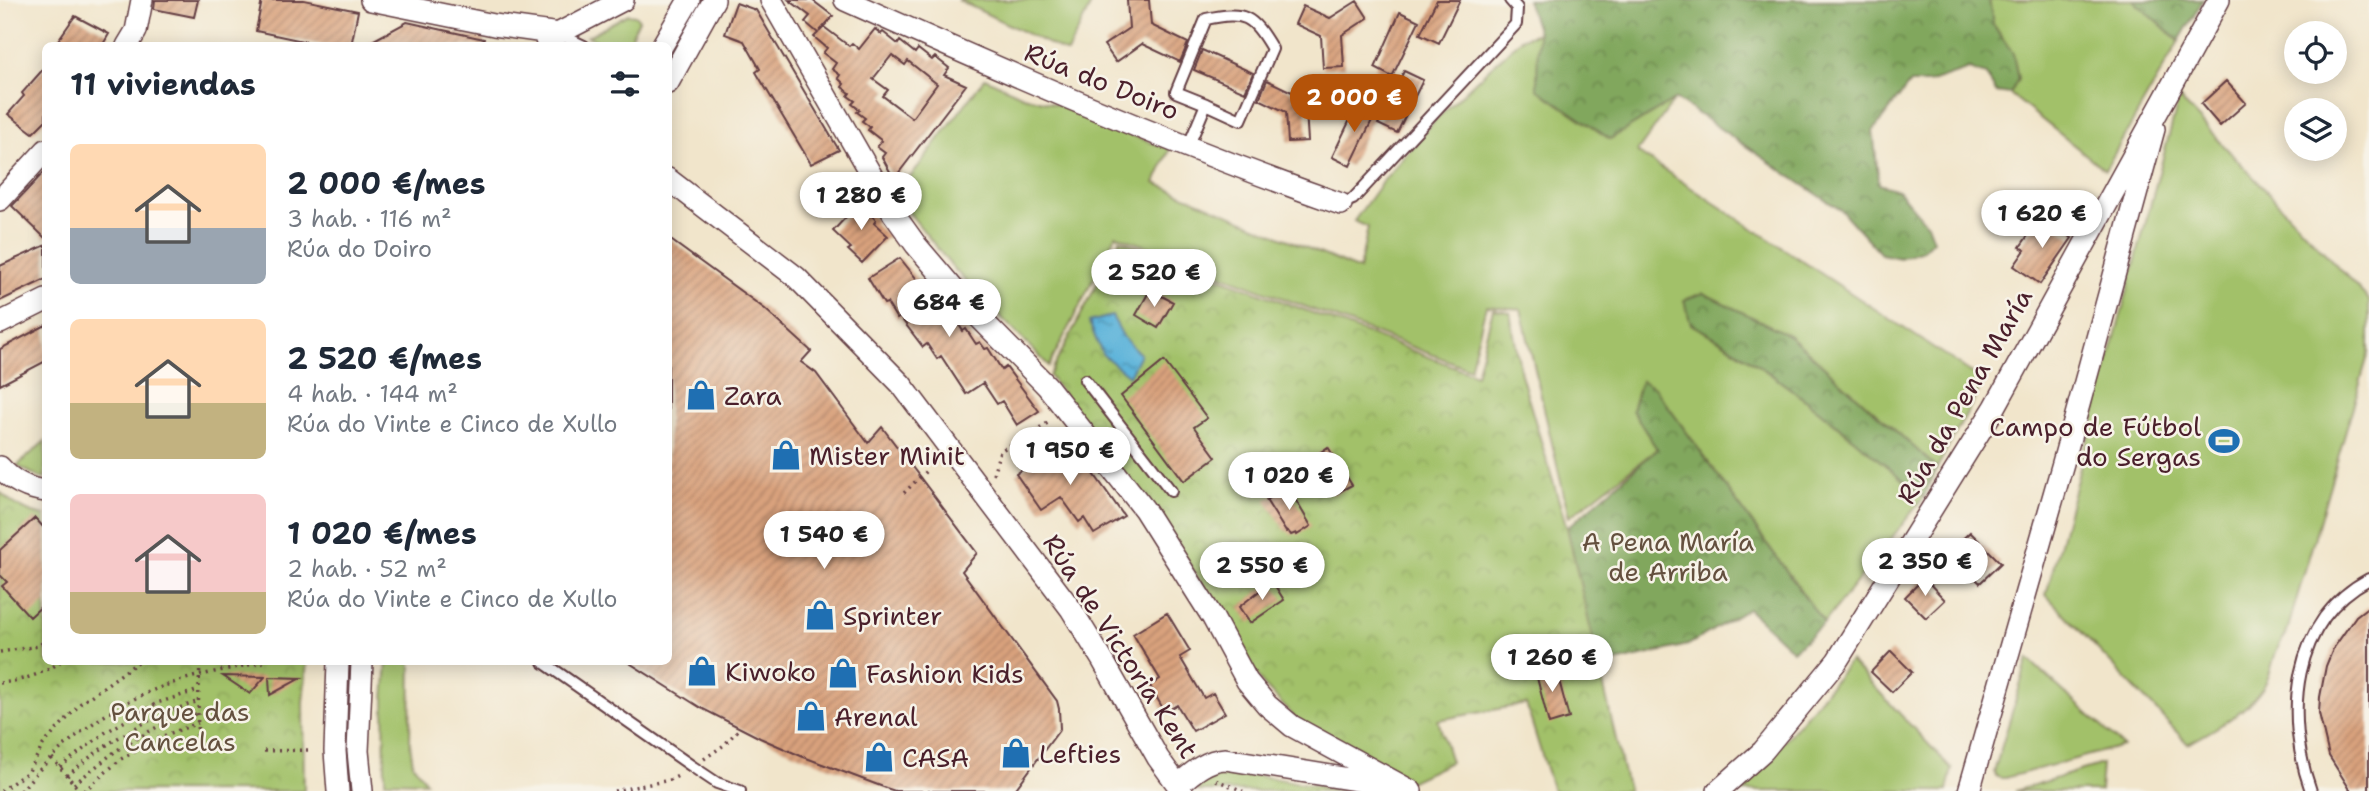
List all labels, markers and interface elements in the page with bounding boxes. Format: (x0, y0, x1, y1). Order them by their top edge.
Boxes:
map controls (2284, 21, 2347, 161)
button: locate (2284, 21, 2347, 84)
street label: Rúa do Doiro (1019, 34, 1185, 128)
text: 11 viviendas (70, 64, 256, 105)
icon: filters (606, 65, 644, 103)
pin: 2 000 € (1289, 74, 1419, 134)
text: 2 000 € (1306, 82, 1402, 112)
button: layers (2284, 98, 2347, 161)
text: 2 000 €/mes (287, 163, 486, 204)
icon: home (126, 172, 210, 256)
pin: 1 280 € (796, 173, 926, 232)
text: 1 280 € (816, 180, 906, 210)
pin: 1 620 € (1977, 190, 2107, 250)
text: 1 620 € (1997, 198, 2087, 228)
text: 3 hab. · 116 m² (287, 204, 452, 234)
text: Rúa do Doiro (287, 234, 432, 264)
pin: 2 520 € (1089, 250, 1219, 309)
text: 2 520 € (1107, 257, 1201, 287)
pin: 684 € (900, 280, 998, 339)
street label: Rúa da Pena María (1888, 282, 2040, 510)
text: 684 € (913, 287, 985, 317)
text: 2 520 €/mes (287, 338, 482, 379)
icon: home (126, 347, 210, 431)
shop icon: Zara (684, 378, 718, 412)
place label: Zara (724, 378, 782, 413)
text: 4 hab. · 144 m² (287, 379, 458, 409)
text: Rúa do Vinte e Cinco de Xullo (287, 409, 617, 439)
place label: Campo de Fútbol do Sergas (1989, 409, 2201, 474)
sports icon: Campo de Fútbol do Sergas (2207, 424, 2241, 458)
pin: 1 950 € (1005, 428, 1135, 487)
text: 1 950 € (1026, 435, 1114, 465)
shop icon: Mister Minit (769, 438, 803, 472)
place label: Mister Minit (809, 438, 965, 473)
pin: 1 020 € (1224, 452, 1354, 512)
text: 1 020 € (1244, 460, 1334, 490)
pin: 1 540 € (759, 512, 889, 571)
text: 1 020 €/mes (287, 513, 477, 554)
text: 1 540 € (780, 519, 868, 549)
icon: home (126, 522, 210, 606)
park label: A Pena María de Arriba (1582, 524, 1754, 589)
street label: Rúa de Victoria Kent (1035, 527, 1207, 765)
pin: 2 350 € (1860, 538, 1990, 598)
pin: 2 550 € (1197, 542, 1327, 602)
text: 2 350 € (1878, 546, 1972, 576)
text: 2 550 € (1216, 550, 1308, 580)
text: 2 hab. · 52 m² (287, 554, 447, 584)
text: Rúa do Vinte e Cinco de Xullo (287, 584, 617, 614)
shop icon: Sprinter (803, 598, 837, 632)
place label: Sprinter (843, 598, 942, 633)
pin: 1 260 € (1487, 634, 1617, 694)
text: 1 260 € (1507, 642, 1597, 672)
shop icon: Kiwoko (685, 654, 719, 688)
place label: Kiwoko (725, 654, 816, 689)
shop icon: Fashion Kids (826, 656, 860, 690)
place label: Fashion Kids (866, 656, 1024, 691)
park label: Parque das Cancelas (110, 694, 250, 759)
shop icon: Arenal (794, 699, 828, 733)
place label: Arenal (834, 699, 918, 734)
shop icon: Lefties (999, 736, 1033, 770)
place label: Lefties (1039, 736, 1121, 771)
shop icon: CASA (862, 740, 896, 774)
place label: CASA (902, 740, 969, 775)

